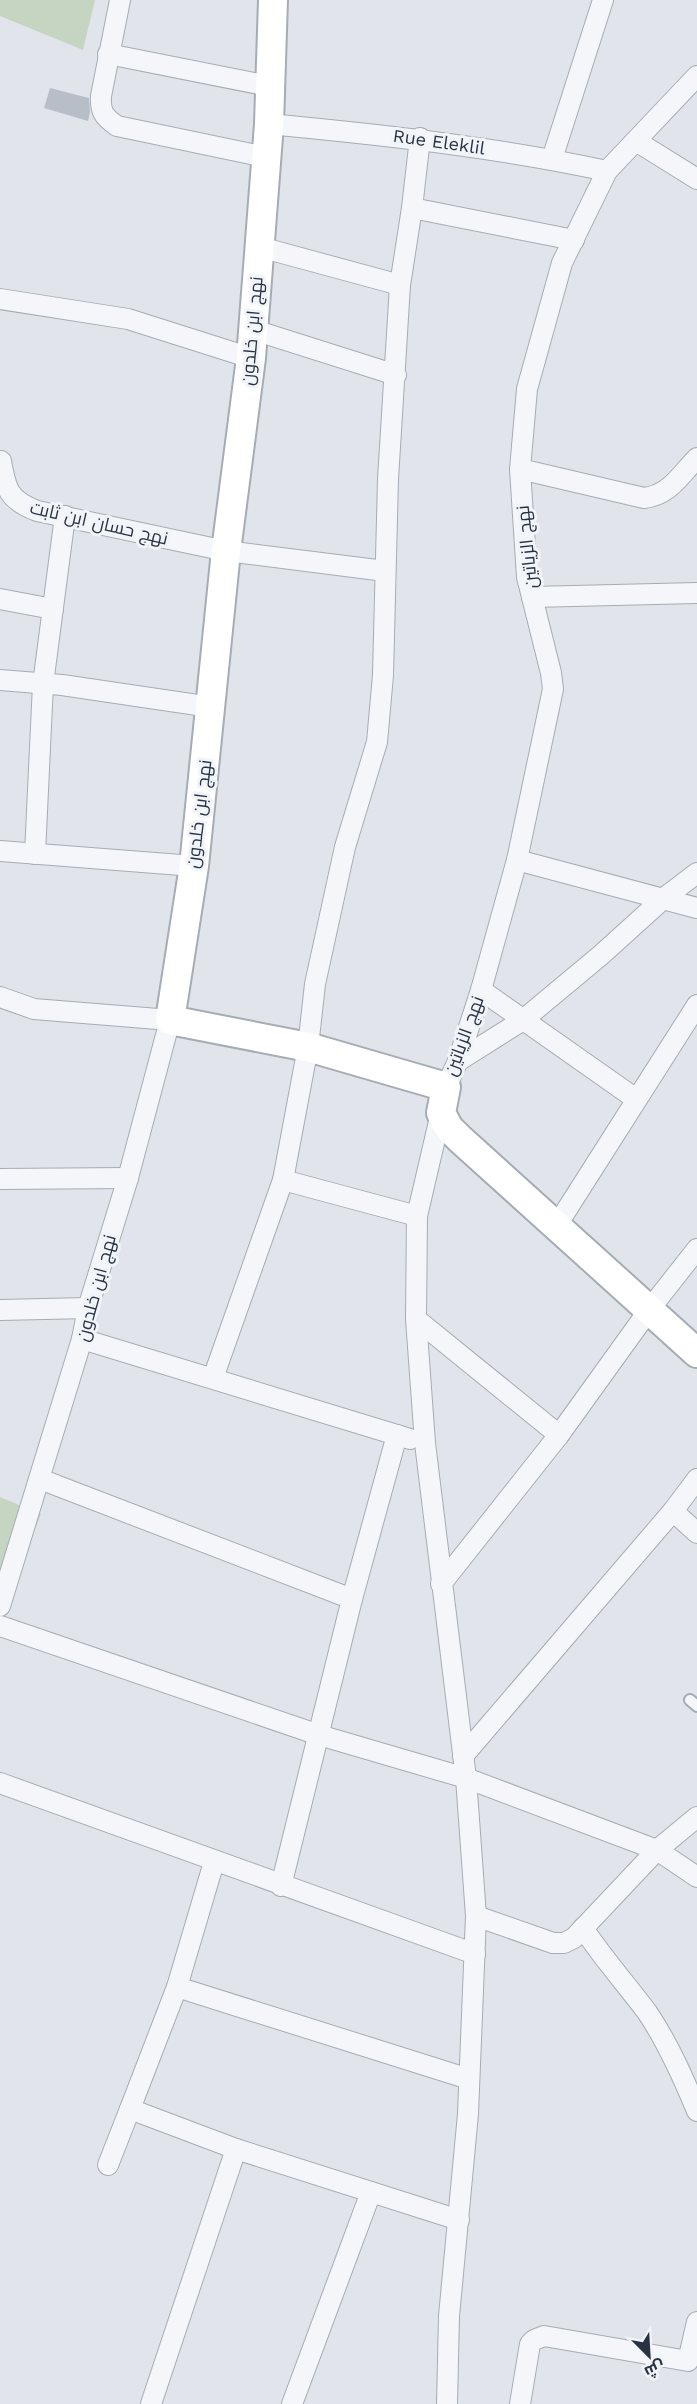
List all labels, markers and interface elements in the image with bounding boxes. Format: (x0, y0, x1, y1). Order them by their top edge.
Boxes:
street label: Rue Eleklil (392, 125, 487, 158)
street label: نهج ابن خلدون (236, 276, 269, 387)
street label: نهج حسان ابن ثابت (28, 496, 170, 551)
street label: نهج الزياتين (512, 504, 543, 590)
street label: نهج ابن خلدون (181, 758, 218, 870)
street label: نهج الزياتين (439, 993, 490, 1079)
street label: نهج ابن خلدون (71, 1232, 122, 1344)
north arrow (619, 2326, 679, 2386)
text: ش (642, 2356, 668, 2382)

